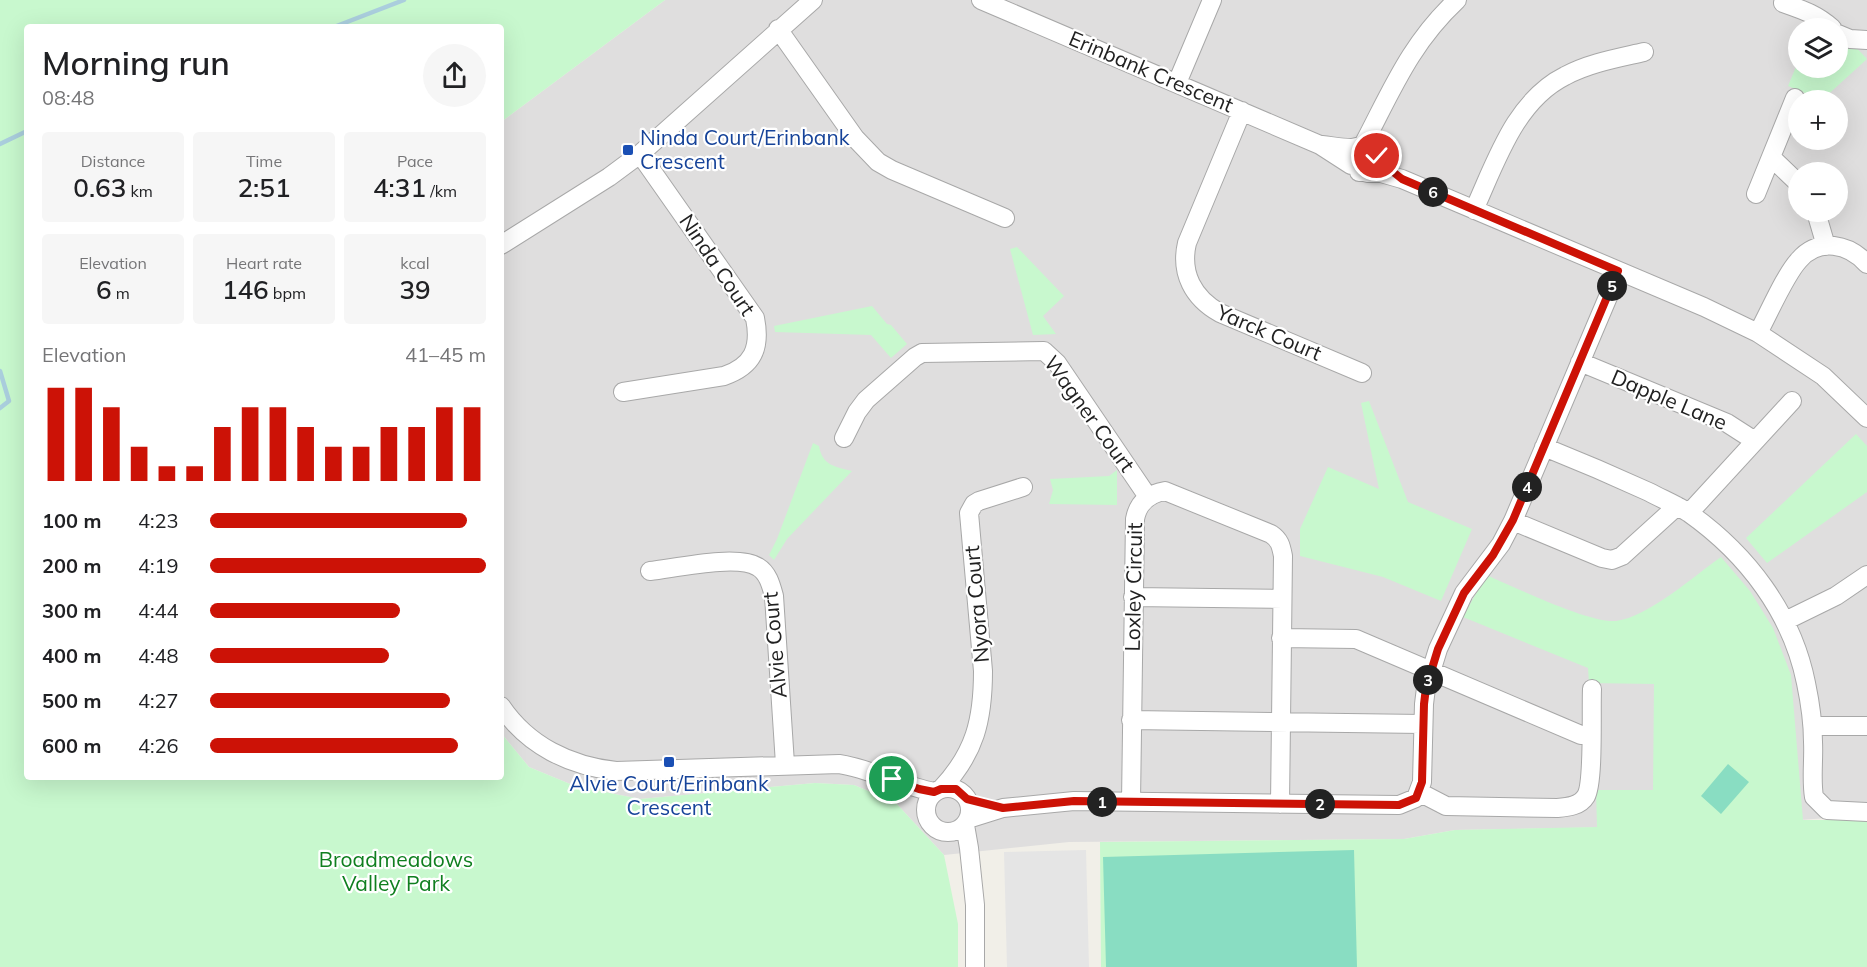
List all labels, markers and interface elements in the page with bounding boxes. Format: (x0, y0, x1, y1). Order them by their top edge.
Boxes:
map controls (1788, 18, 1848, 222)
button: layers (1788, 18, 1848, 78)
street label: Erinbank Crescent (1065, 25, 1237, 117)
text: Morning run (42, 42, 230, 83)
button: share (423, 44, 486, 107)
text: 08:48 (42, 85, 95, 110)
button: + (1788, 90, 1848, 150)
place label: Ninda Court/Erinbank Crescent (640, 124, 850, 174)
pin (1351, 130, 1402, 181)
icon: check (1360, 139, 1393, 172)
marker: Ninda Court/Erinbank Crescent (621, 143, 635, 157)
text: Distance (81, 151, 145, 171)
text: Time (246, 151, 282, 171)
text: Pace (397, 151, 433, 171)
button: − (1788, 162, 1848, 222)
text: 0.63 (73, 171, 126, 204)
text: 2:51 (238, 171, 290, 204)
text: 4:31 (373, 171, 426, 204)
pin: 6 (1418, 177, 1448, 207)
text: km (126, 181, 153, 201)
text: /km (426, 181, 457, 201)
text: 6 (1428, 182, 1438, 202)
street label: Ninda Court (674, 209, 761, 320)
text: Elevation (79, 253, 147, 273)
text: Heart rate (226, 253, 302, 273)
text: kcal (400, 253, 430, 273)
pin: 5 (1597, 271, 1627, 301)
text: 6 (96, 273, 112, 306)
text: 146 (222, 273, 269, 306)
text: 39 (399, 273, 431, 306)
text: 5 (1607, 276, 1617, 296)
text: m (112, 283, 130, 303)
text: bpm (269, 283, 306, 303)
street label: Yarck Court (1212, 298, 1326, 366)
text: Elevation (42, 342, 127, 367)
text: 41–45 m (405, 342, 486, 367)
street label: Wagner Court (1039, 350, 1141, 477)
street label: Dapple Lane (1608, 363, 1731, 435)
pin: 4 (1512, 472, 1542, 502)
text: 4 (1522, 477, 1532, 497)
text: 100 m (42, 508, 101, 533)
text: 4:23 (138, 508, 179, 533)
street label: Loxley Circuit (1119, 522, 1147, 652)
street label: Nyora Court (958, 544, 994, 664)
text: 200 m (42, 553, 101, 578)
text: 4:19 (138, 553, 179, 578)
street label: Alvie Court (756, 591, 792, 699)
text: 300 m (42, 598, 101, 623)
text: 4:44 (138, 598, 179, 623)
text: 400 m (42, 643, 101, 668)
text: 4:48 (138, 643, 179, 668)
pin: 3 (1413, 665, 1443, 695)
text: 3 (1423, 670, 1433, 690)
text: 500 m (42, 688, 101, 713)
text: 4:27 (138, 688, 179, 713)
text: 600 m (42, 733, 101, 758)
text: 4:26 (138, 733, 179, 758)
pin (866, 753, 917, 804)
marker: Alvie Court/Erinbank Crescent (662, 755, 676, 769)
icon: arrive (875, 762, 908, 795)
place label: Alvie Court/Erinbank Crescent (569, 770, 769, 820)
pin: 1 (1087, 787, 1117, 817)
pin: 2 (1305, 789, 1335, 819)
text: 1 (1097, 792, 1107, 812)
text: 2 (1315, 794, 1325, 814)
park label: Broadmeadows Valley Park (319, 846, 473, 896)

